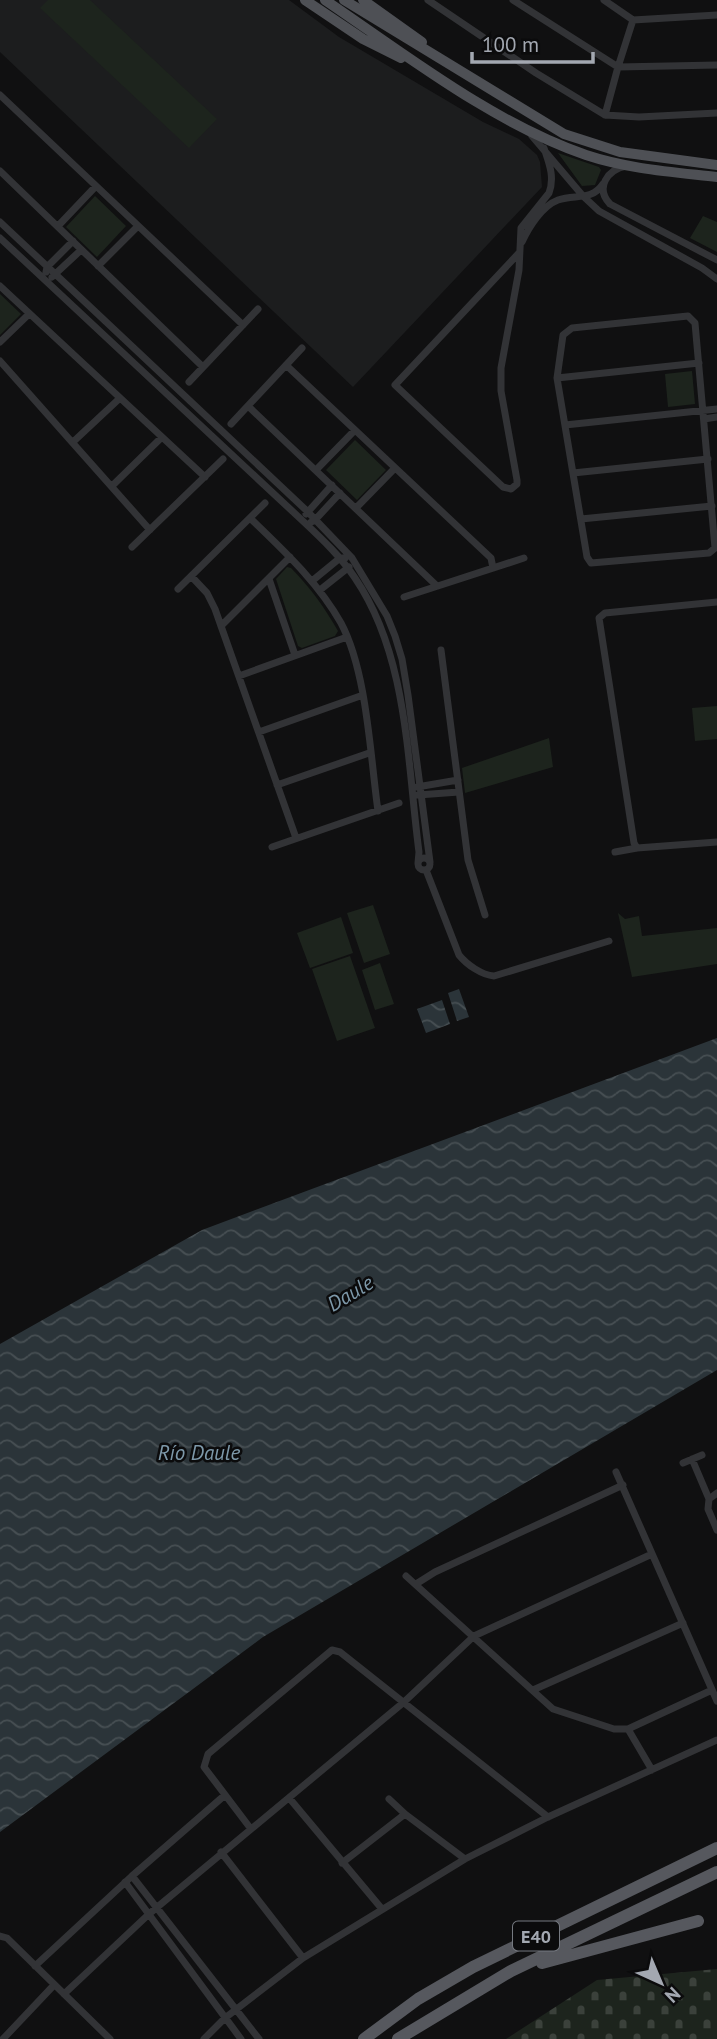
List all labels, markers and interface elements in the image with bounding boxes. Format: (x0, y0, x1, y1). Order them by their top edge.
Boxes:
scale bar (472, 21, 593, 65)
text: 100 m (482, 31, 539, 58)
water label: Daule (322, 1269, 378, 1317)
water label: Río Daule (158, 1439, 241, 1466)
road number: E40 (513, 1922, 559, 1950)
north arrow (626, 1948, 696, 2018)
text: N (660, 1982, 686, 2008)

